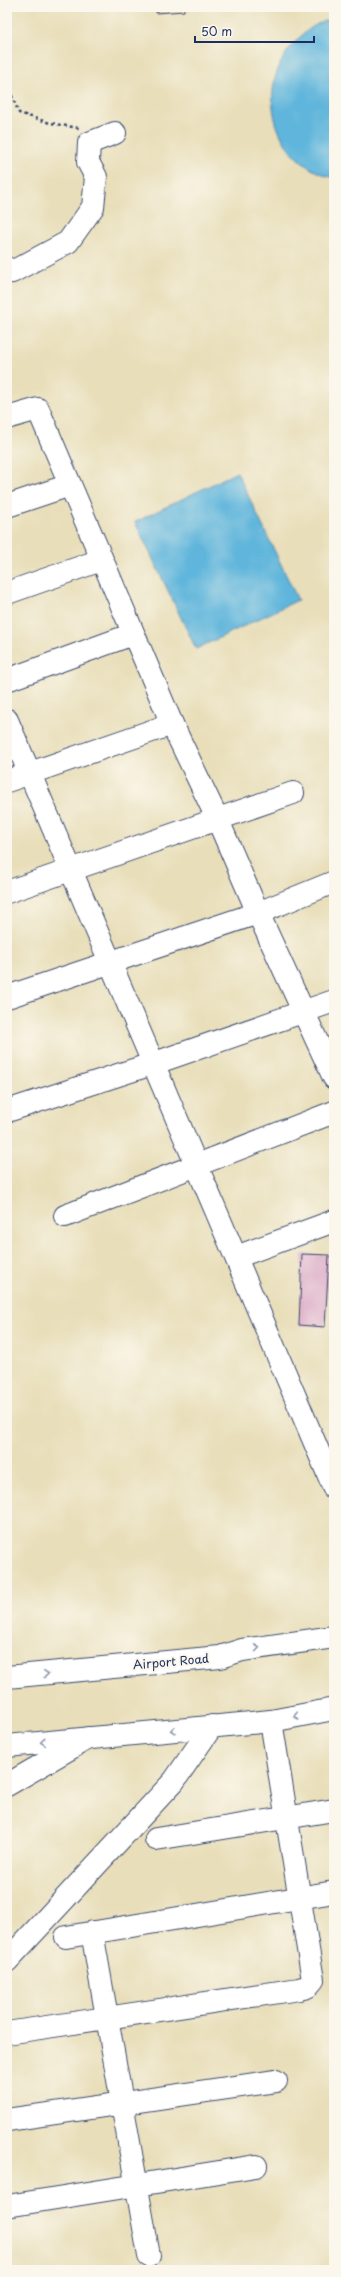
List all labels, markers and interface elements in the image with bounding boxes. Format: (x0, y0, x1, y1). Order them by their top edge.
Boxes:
scale bar (195, 18, 314, 44)
text: 50 m (201, 22, 232, 40)
one-way arrow (254, 1644, 260, 1653)
street label: Airport Road (132, 1649, 210, 1673)
one-way arrow (43, 1669, 49, 1678)
one-way arrow (293, 1711, 299, 1720)
one-way arrow (170, 1725, 176, 1734)
one-way arrow (40, 1737, 46, 1746)

